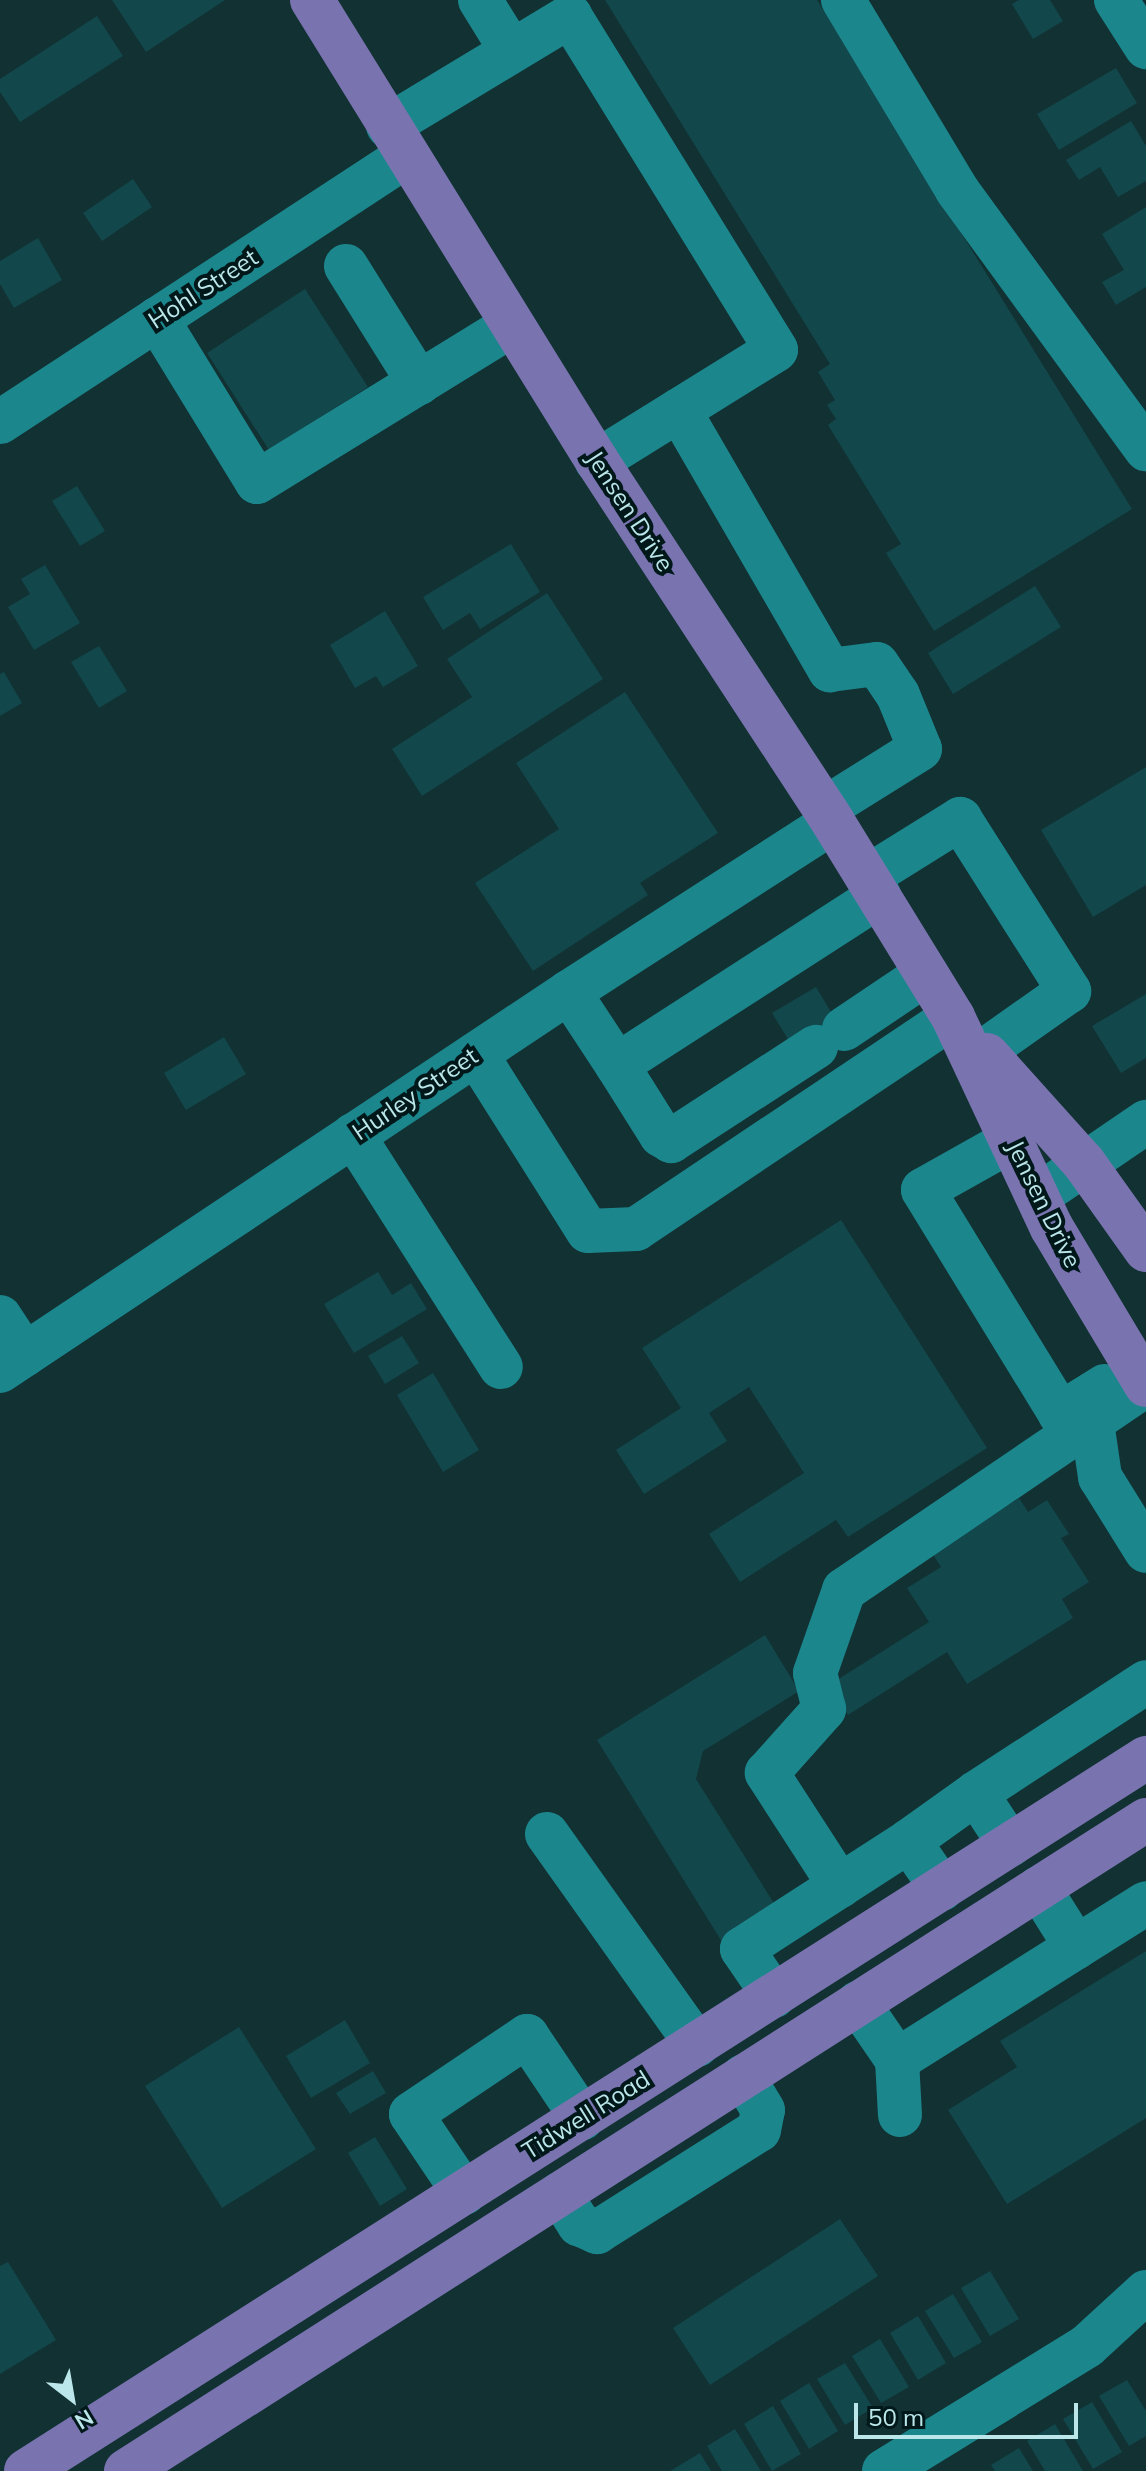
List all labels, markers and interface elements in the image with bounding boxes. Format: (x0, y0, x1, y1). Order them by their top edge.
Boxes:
street label: Hohl Street (143, 243, 263, 335)
street label: Jensen Drive (580, 445, 680, 577)
street label: Hurley Street (347, 1042, 483, 1146)
street label: Jensen Drive (1001, 1136, 1087, 1272)
street label: Tidwell Road (517, 2064, 655, 2166)
north arrow (32, 2359, 112, 2439)
scale bar (858, 2387, 1082, 2437)
text: 50 m (868, 2402, 924, 2432)
text: N (70, 2403, 99, 2436)

